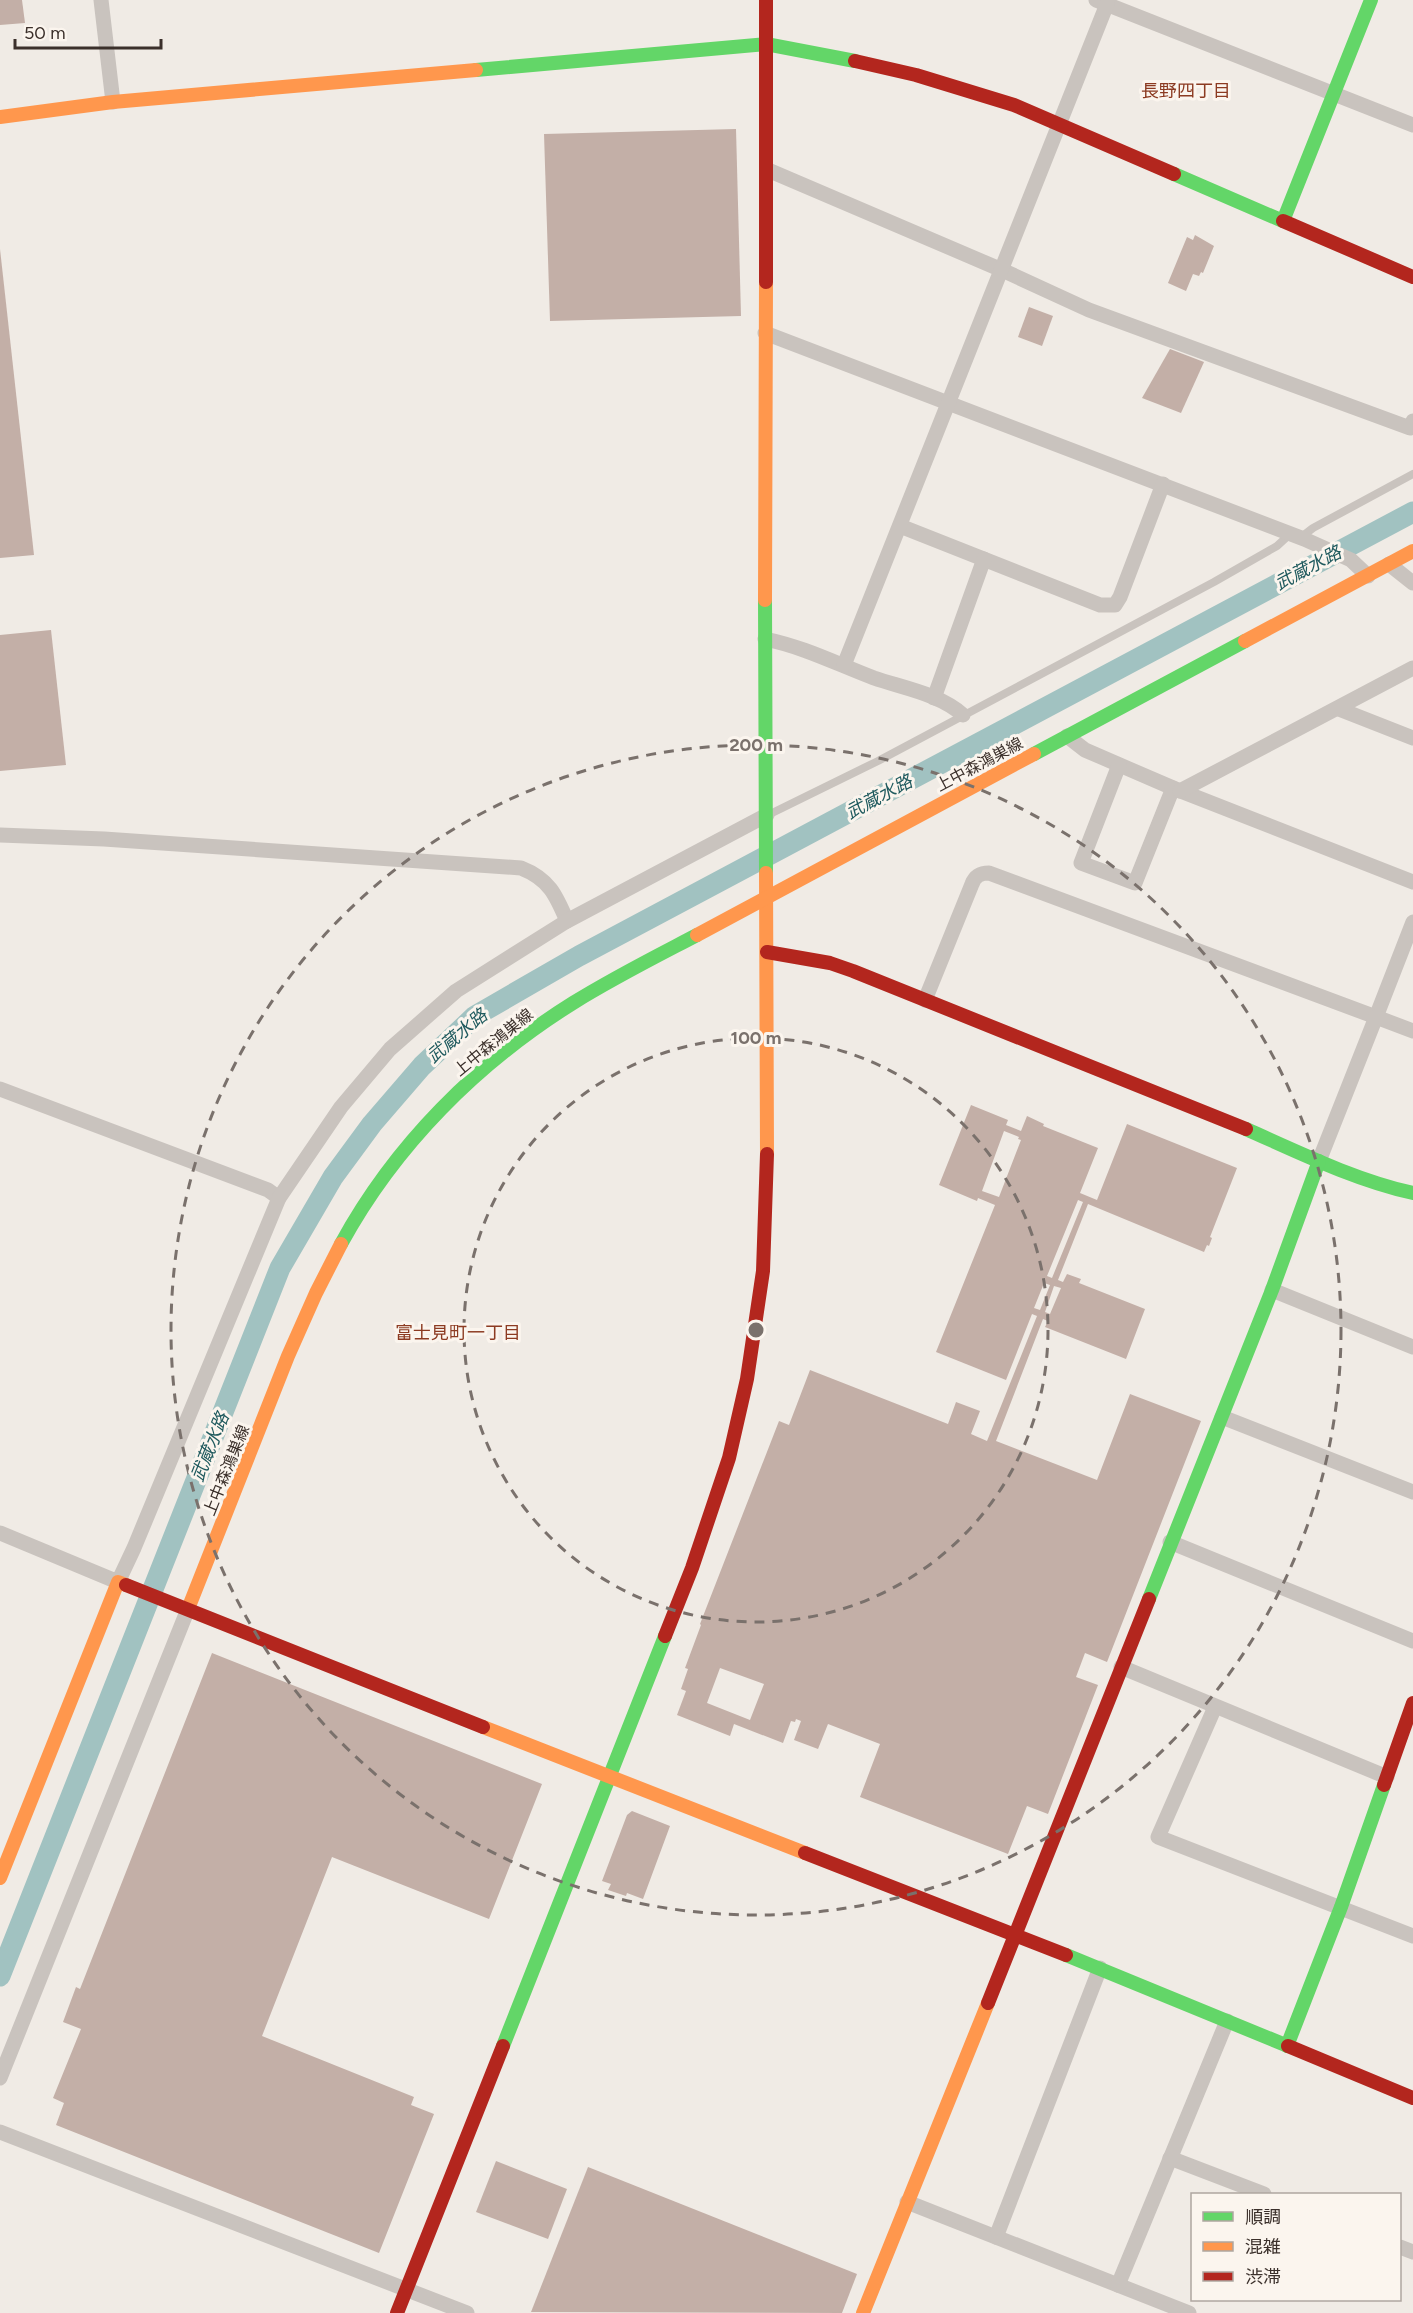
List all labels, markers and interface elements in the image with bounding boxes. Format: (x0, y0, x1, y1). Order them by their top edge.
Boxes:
scale bar (15, 12, 160, 50)
text: 50 m (24, 22, 66, 44)
district label: 長野四丁目 (1141, 80, 1231, 102)
water label: 武蔵水路 (1271, 540, 1347, 595)
text: 200 m (729, 734, 783, 756)
street label: 上中森鴻巣線 (932, 734, 1026, 795)
water label: 武蔵水路 (842, 769, 918, 824)
water label: 武蔵水路 (422, 1003, 493, 1068)
street label: 上中森鴻巣線 (450, 1005, 537, 1080)
text: 100 m (731, 1027, 781, 1049)
centre of rings (746, 1320, 766, 1340)
district label: 富士見町一丁目 (395, 1322, 521, 1344)
water label: 武蔵水路 (186, 1408, 234, 1484)
street label: 上中森鴻巣線 (200, 1422, 253, 1518)
legend (1191, 2193, 1401, 2301)
text: 順調 (1245, 2206, 1281, 2228)
text: 混雑 (1245, 2236, 1281, 2258)
text: 渋滞 (1245, 2266, 1281, 2288)

